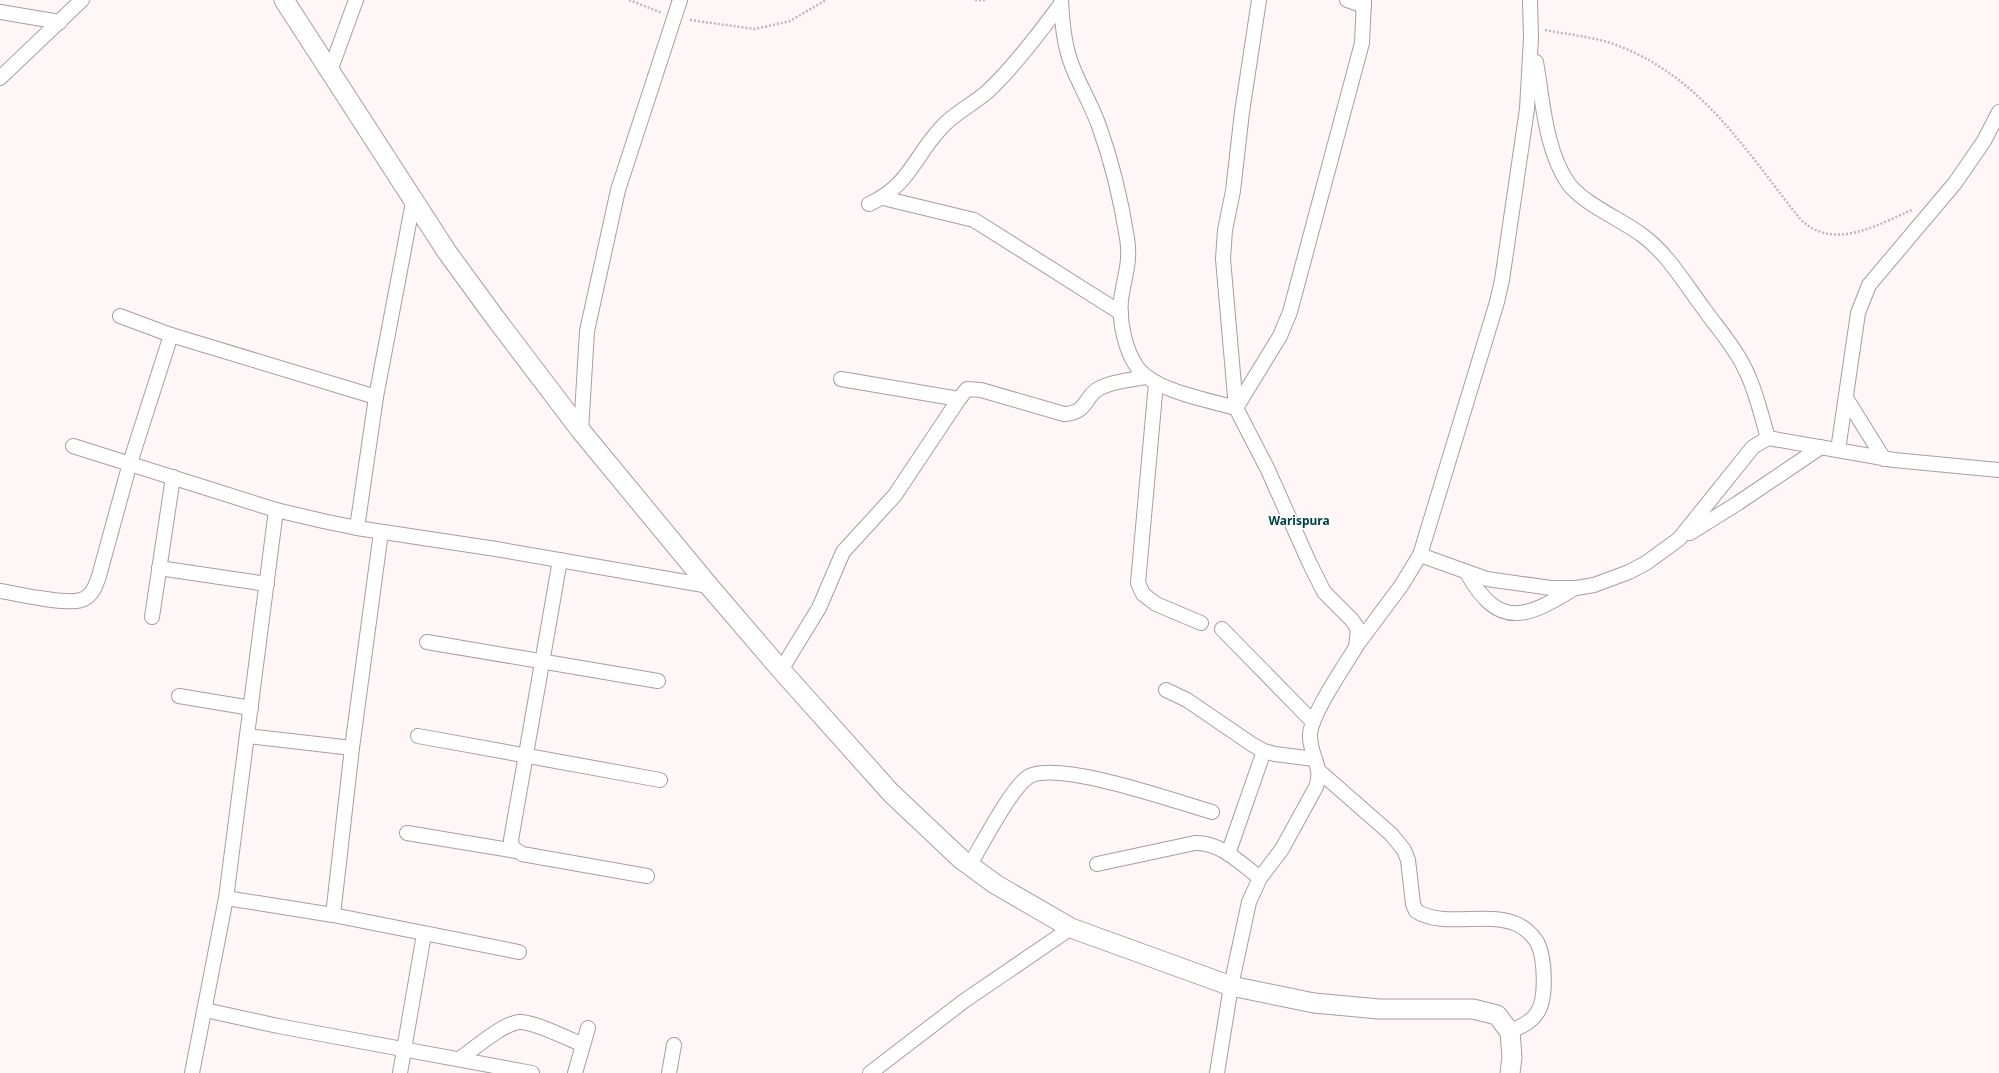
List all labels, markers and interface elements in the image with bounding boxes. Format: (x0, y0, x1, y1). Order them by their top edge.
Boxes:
district label: Warispura (1268, 512, 1330, 529)

